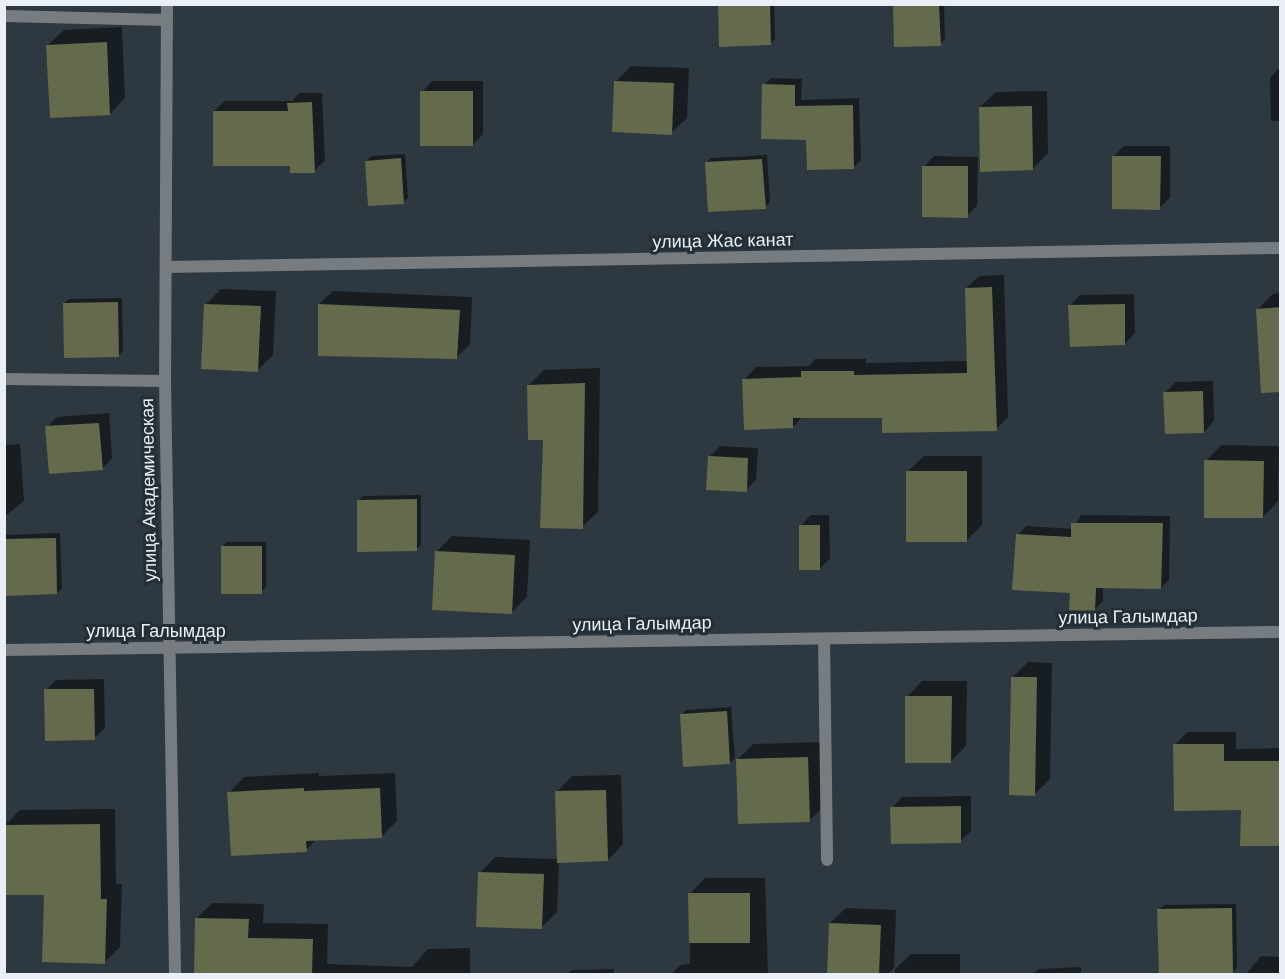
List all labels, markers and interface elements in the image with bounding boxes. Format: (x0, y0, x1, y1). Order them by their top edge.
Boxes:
street label: улица Жас канат (652, 229, 794, 253)
street label: улица Академическая (137, 398, 161, 582)
street label: улица Галымдар (1058, 605, 1198, 629)
street label: улица Галымдар (572, 612, 712, 636)
street label: улица Галымдар (86, 620, 226, 642)

